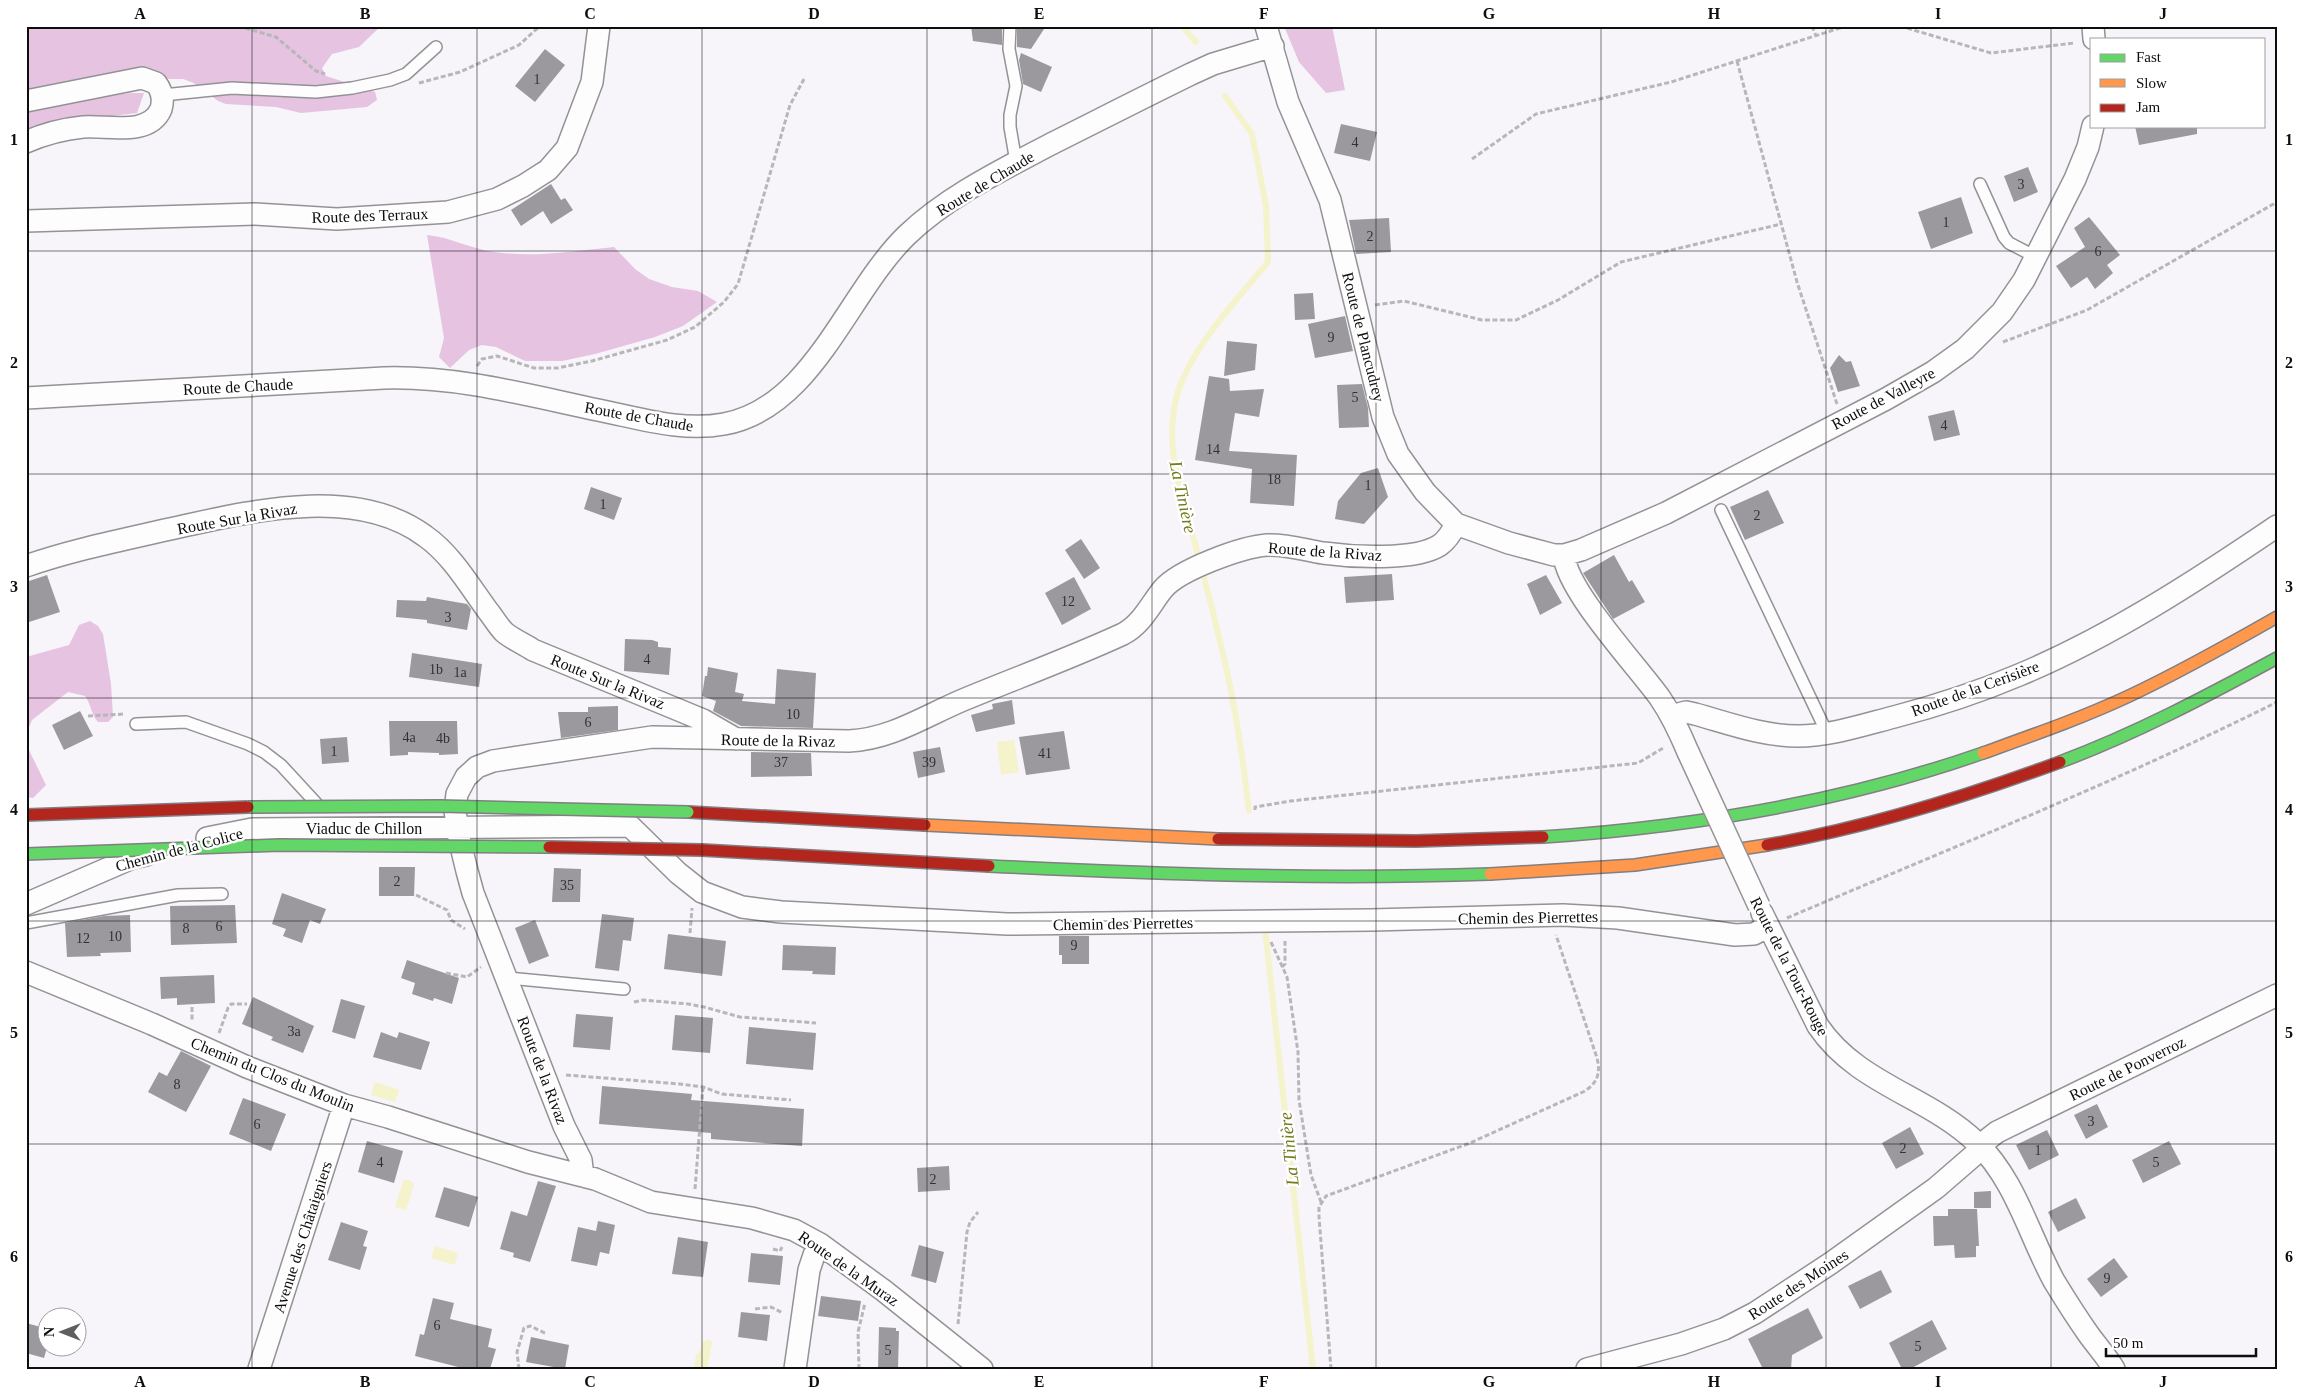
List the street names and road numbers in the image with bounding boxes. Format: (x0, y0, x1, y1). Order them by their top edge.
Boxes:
street label: Route de Chaude (934, 148, 1037, 219)
street label: Route des Terraux (311, 205, 429, 226)
street label: Route de Plancudrey (1338, 270, 1388, 404)
street label: Route de Valleyre (1829, 364, 1938, 434)
street label: Route de Chaude (183, 375, 293, 398)
street label: Route de Chaude (583, 399, 695, 434)
street label: Route Sur la Rivaz (176, 500, 298, 537)
street label: Route de la Rivaz (1267, 539, 1383, 564)
street label: Route Sur la Rivaz (548, 651, 667, 712)
street label: Route de la Cerisière (1909, 657, 2041, 719)
street label: Route de la Rivaz (721, 731, 835, 750)
street label: Viaduc de Chillon (306, 820, 422, 837)
street label: Chemin de la Colice (114, 824, 245, 875)
street label: Route de la Tour-Rouge (1746, 894, 1832, 1039)
street label: Chemin des Pierrettes (1458, 908, 1598, 927)
street label: Chemin des Pierrettes (1053, 914, 1193, 933)
street label: Route de la Rivaz (514, 1014, 571, 1127)
street label: Route de Ponverroz (2066, 1033, 2188, 1104)
street label: Chemin du Clos du Moulin (188, 1034, 357, 1115)
street label: Avenue des Châtaigniers (270, 1159, 336, 1316)
street label: Route de la Muraz (795, 1227, 902, 1309)
street label: Route des Moines (1745, 1246, 1851, 1323)

